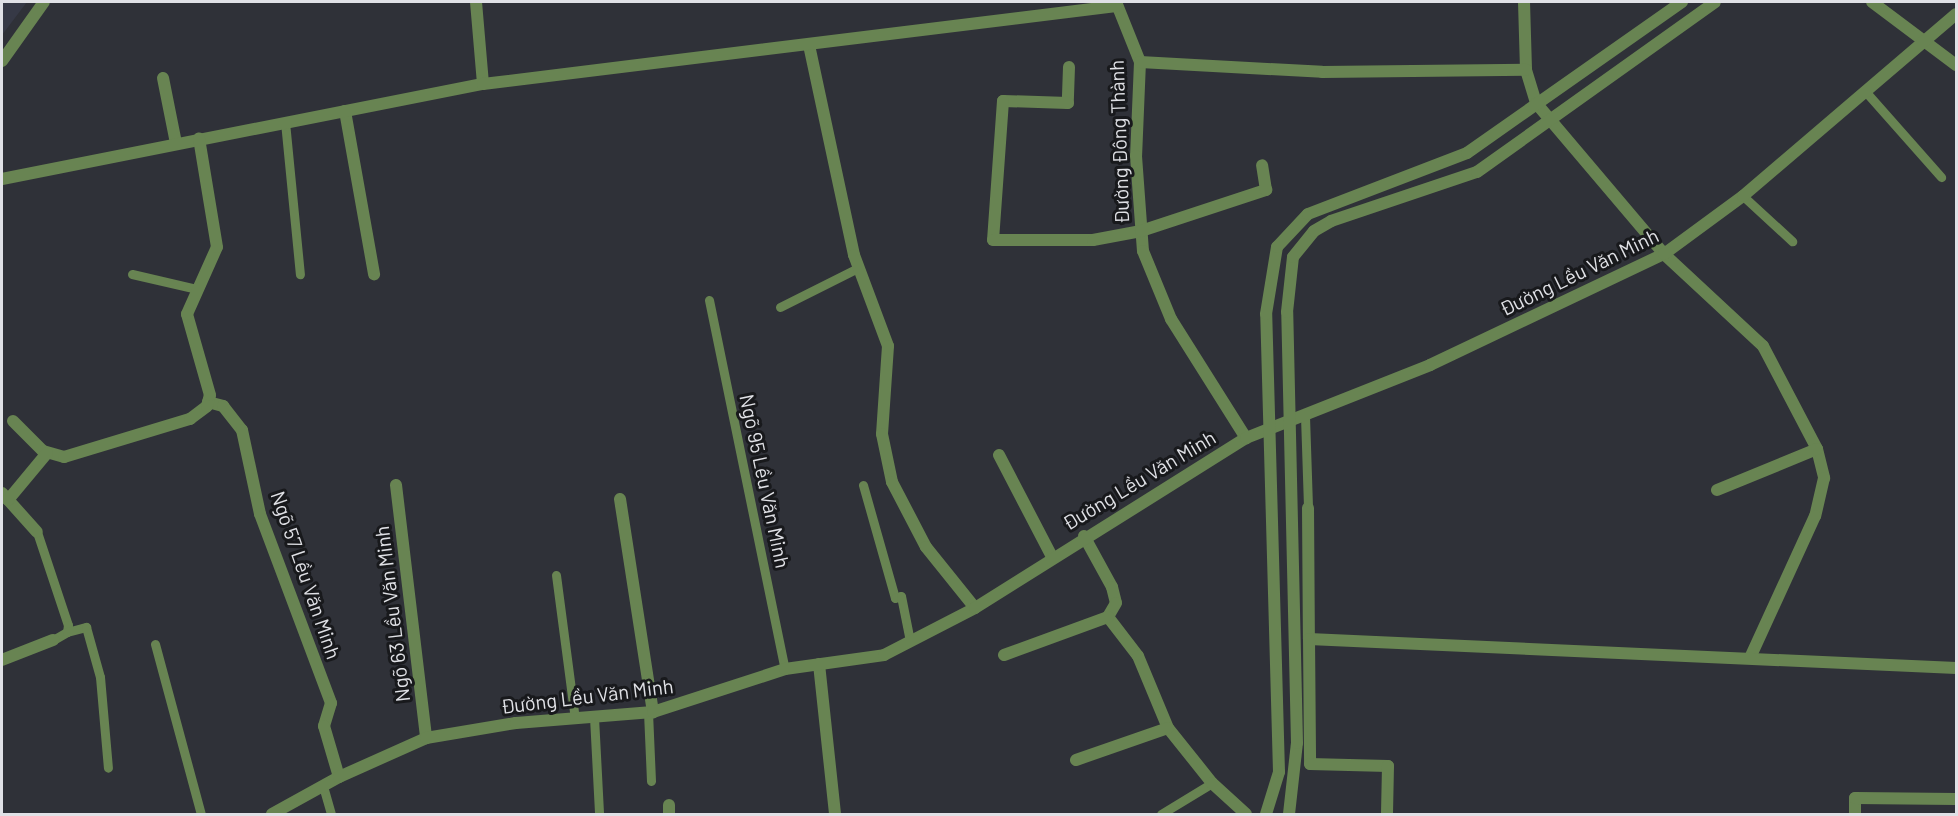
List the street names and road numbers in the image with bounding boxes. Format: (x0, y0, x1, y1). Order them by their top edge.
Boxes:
street label: Đường Đông Thành (1104, 60, 1134, 224)
street label: Đường Lều Văn Minh (1496, 223, 1662, 321)
street label: Ngõ 95 Lều Văn Minh (735, 392, 795, 570)
street label: Đường Lều Văn Minh (1058, 425, 1220, 535)
street label: Ngõ 57 Lều Văn Minh (266, 488, 346, 662)
street label: Ngõ 63 Lều Văn Minh (369, 525, 415, 703)
street label: Đường Lều Văn Minh (499, 673, 675, 719)

